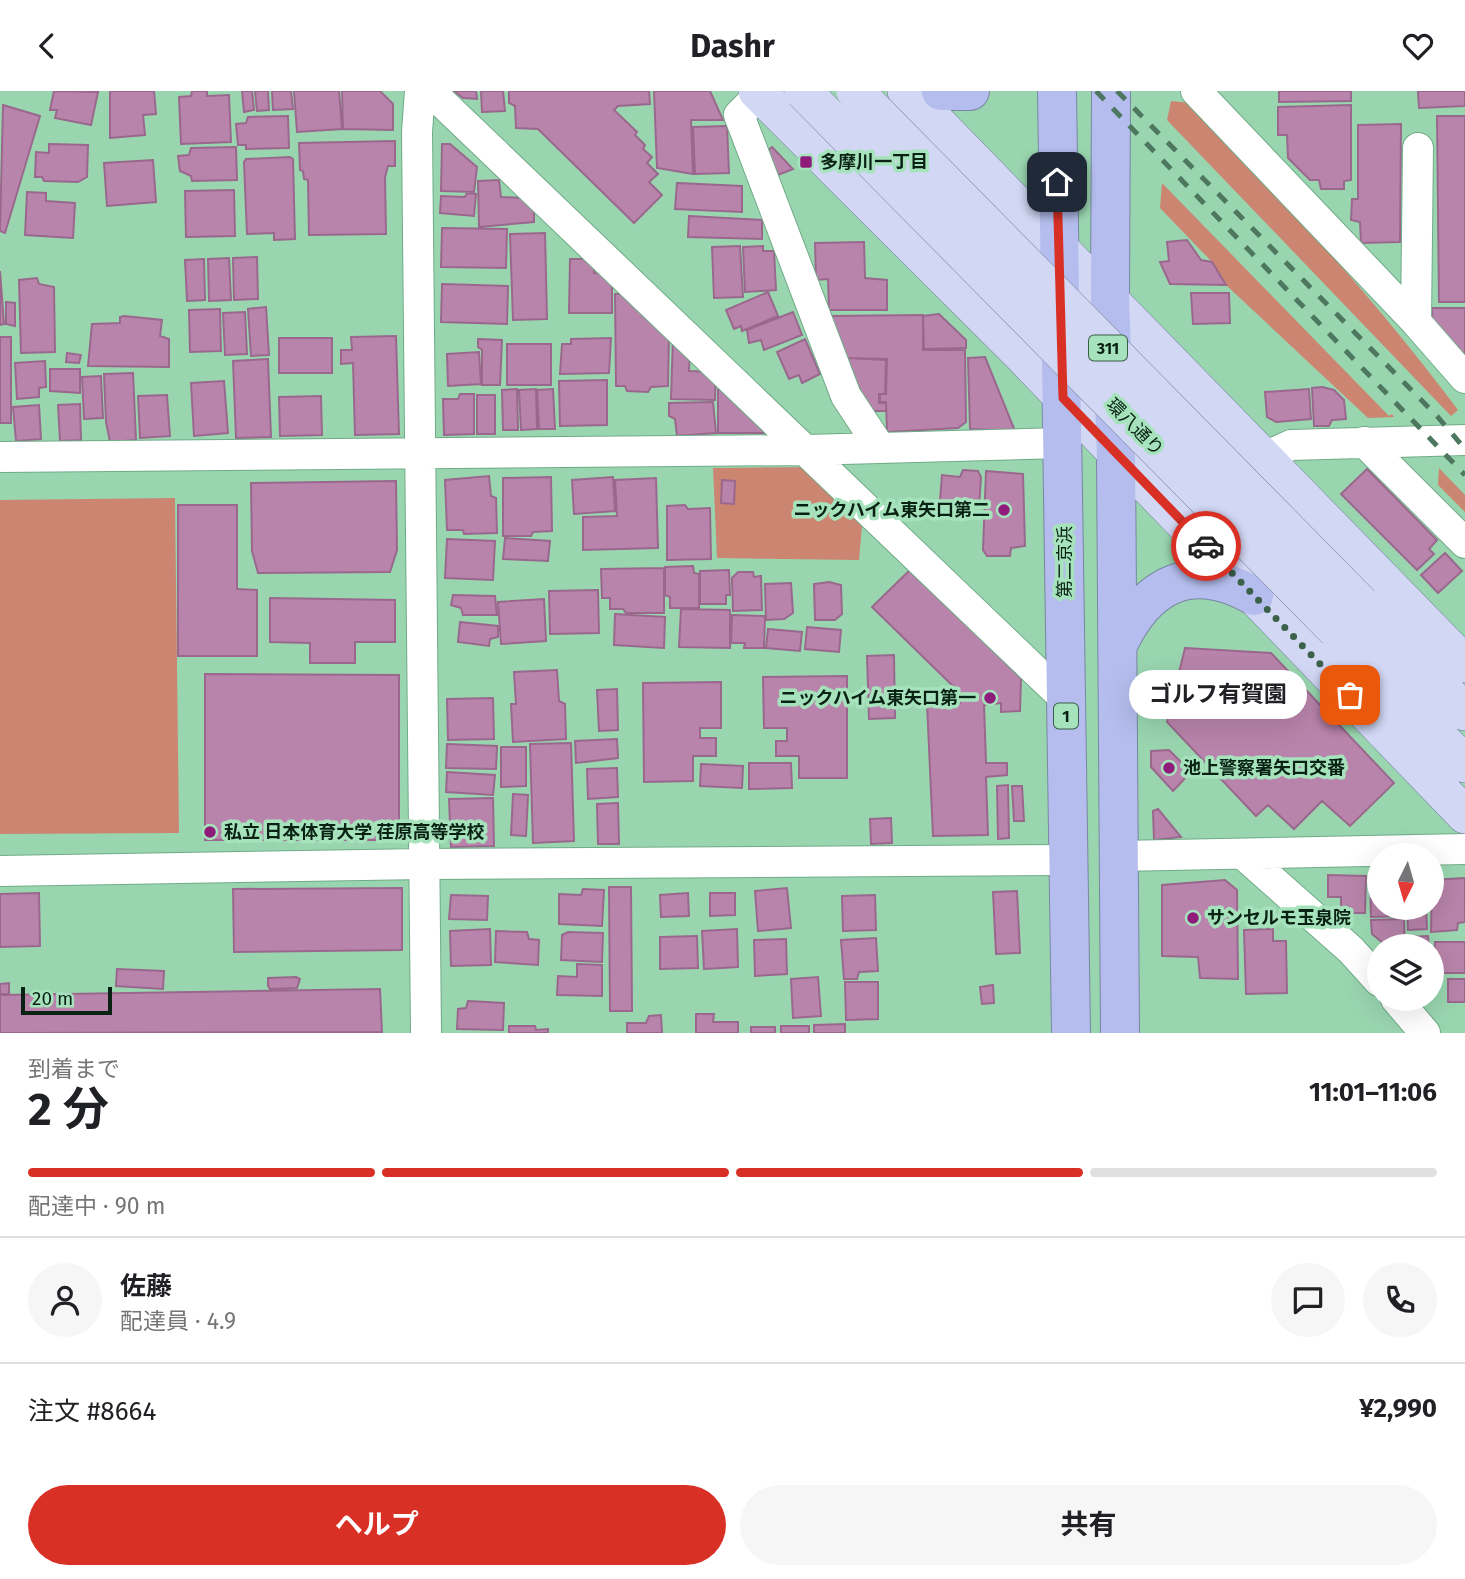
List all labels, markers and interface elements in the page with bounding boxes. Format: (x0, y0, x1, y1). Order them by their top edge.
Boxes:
icon: back (28, 27, 66, 65)
text: Dashr (690, 27, 775, 65)
icon: heart (1399, 27, 1437, 65)
place label: 多摩川一丁目 (820, 151, 928, 173)
pin (1027, 152, 1087, 212)
marker: 多摩川一丁目 (798, 154, 814, 170)
icon: home (1038, 163, 1076, 201)
road number: 311 (1089, 335, 1127, 361)
street label: 環八通り (1102, 394, 1168, 460)
place label: ニックハイム東矢口第二 (794, 499, 990, 521)
marker: ニックハイム東矢口第二 (996, 502, 1012, 518)
courier (1171, 511, 1241, 581)
street label: 第二京浜 (1054, 526, 1076, 598)
icon: car (1187, 527, 1225, 565)
pin (1320, 665, 1380, 725)
callout: ゴルフ有賀園 (1130, 671, 1308, 719)
icon: bag (1331, 676, 1369, 714)
text: ゴルフ有賀園 (1149, 680, 1287, 708)
place label: ニックハイム東矢口第一 (780, 687, 976, 709)
marker: ニックハイム東矢口第一 (982, 690, 998, 706)
road number: 1 (1054, 703, 1078, 729)
place label: 池上警察署矢口交番 (1183, 757, 1345, 779)
marker: 池上警察署矢口交番 (1161, 760, 1177, 776)
place label: 私立 日本体育大学 荏原高等学校 (224, 821, 485, 843)
marker: 私立 日本体育大学 荏原高等学校 (202, 824, 218, 840)
north arrow (1367, 843, 1444, 921)
map controls (1367, 843, 1444, 1011)
place label: サンセルモ玉泉院 (1207, 907, 1351, 929)
marker: サンセルモ玉泉院 (1185, 910, 1201, 926)
button: layers (1367, 934, 1444, 1011)
scale bar (21, 984, 112, 1016)
text: 20 m (32, 987, 73, 1010)
text: 到着まで (28, 1055, 120, 1083)
text: 11:01–11:06 (1309, 1077, 1437, 1108)
text: 2 分 (28, 1082, 109, 1137)
text: 配達中 · 90 m (28, 1192, 165, 1220)
button: person (28, 1263, 102, 1337)
button: chat (1271, 1263, 1345, 1337)
button: phone (1363, 1263, 1437, 1337)
text: 佐藤 (120, 1271, 172, 1302)
text: 配達員 · 4.9 (120, 1307, 236, 1335)
text: ¥2,990 (1359, 1393, 1437, 1424)
text: 注文 #8664 (28, 1396, 156, 1427)
button: ヘルプ (28, 1485, 726, 1565)
button: 共有 (740, 1485, 1437, 1565)

